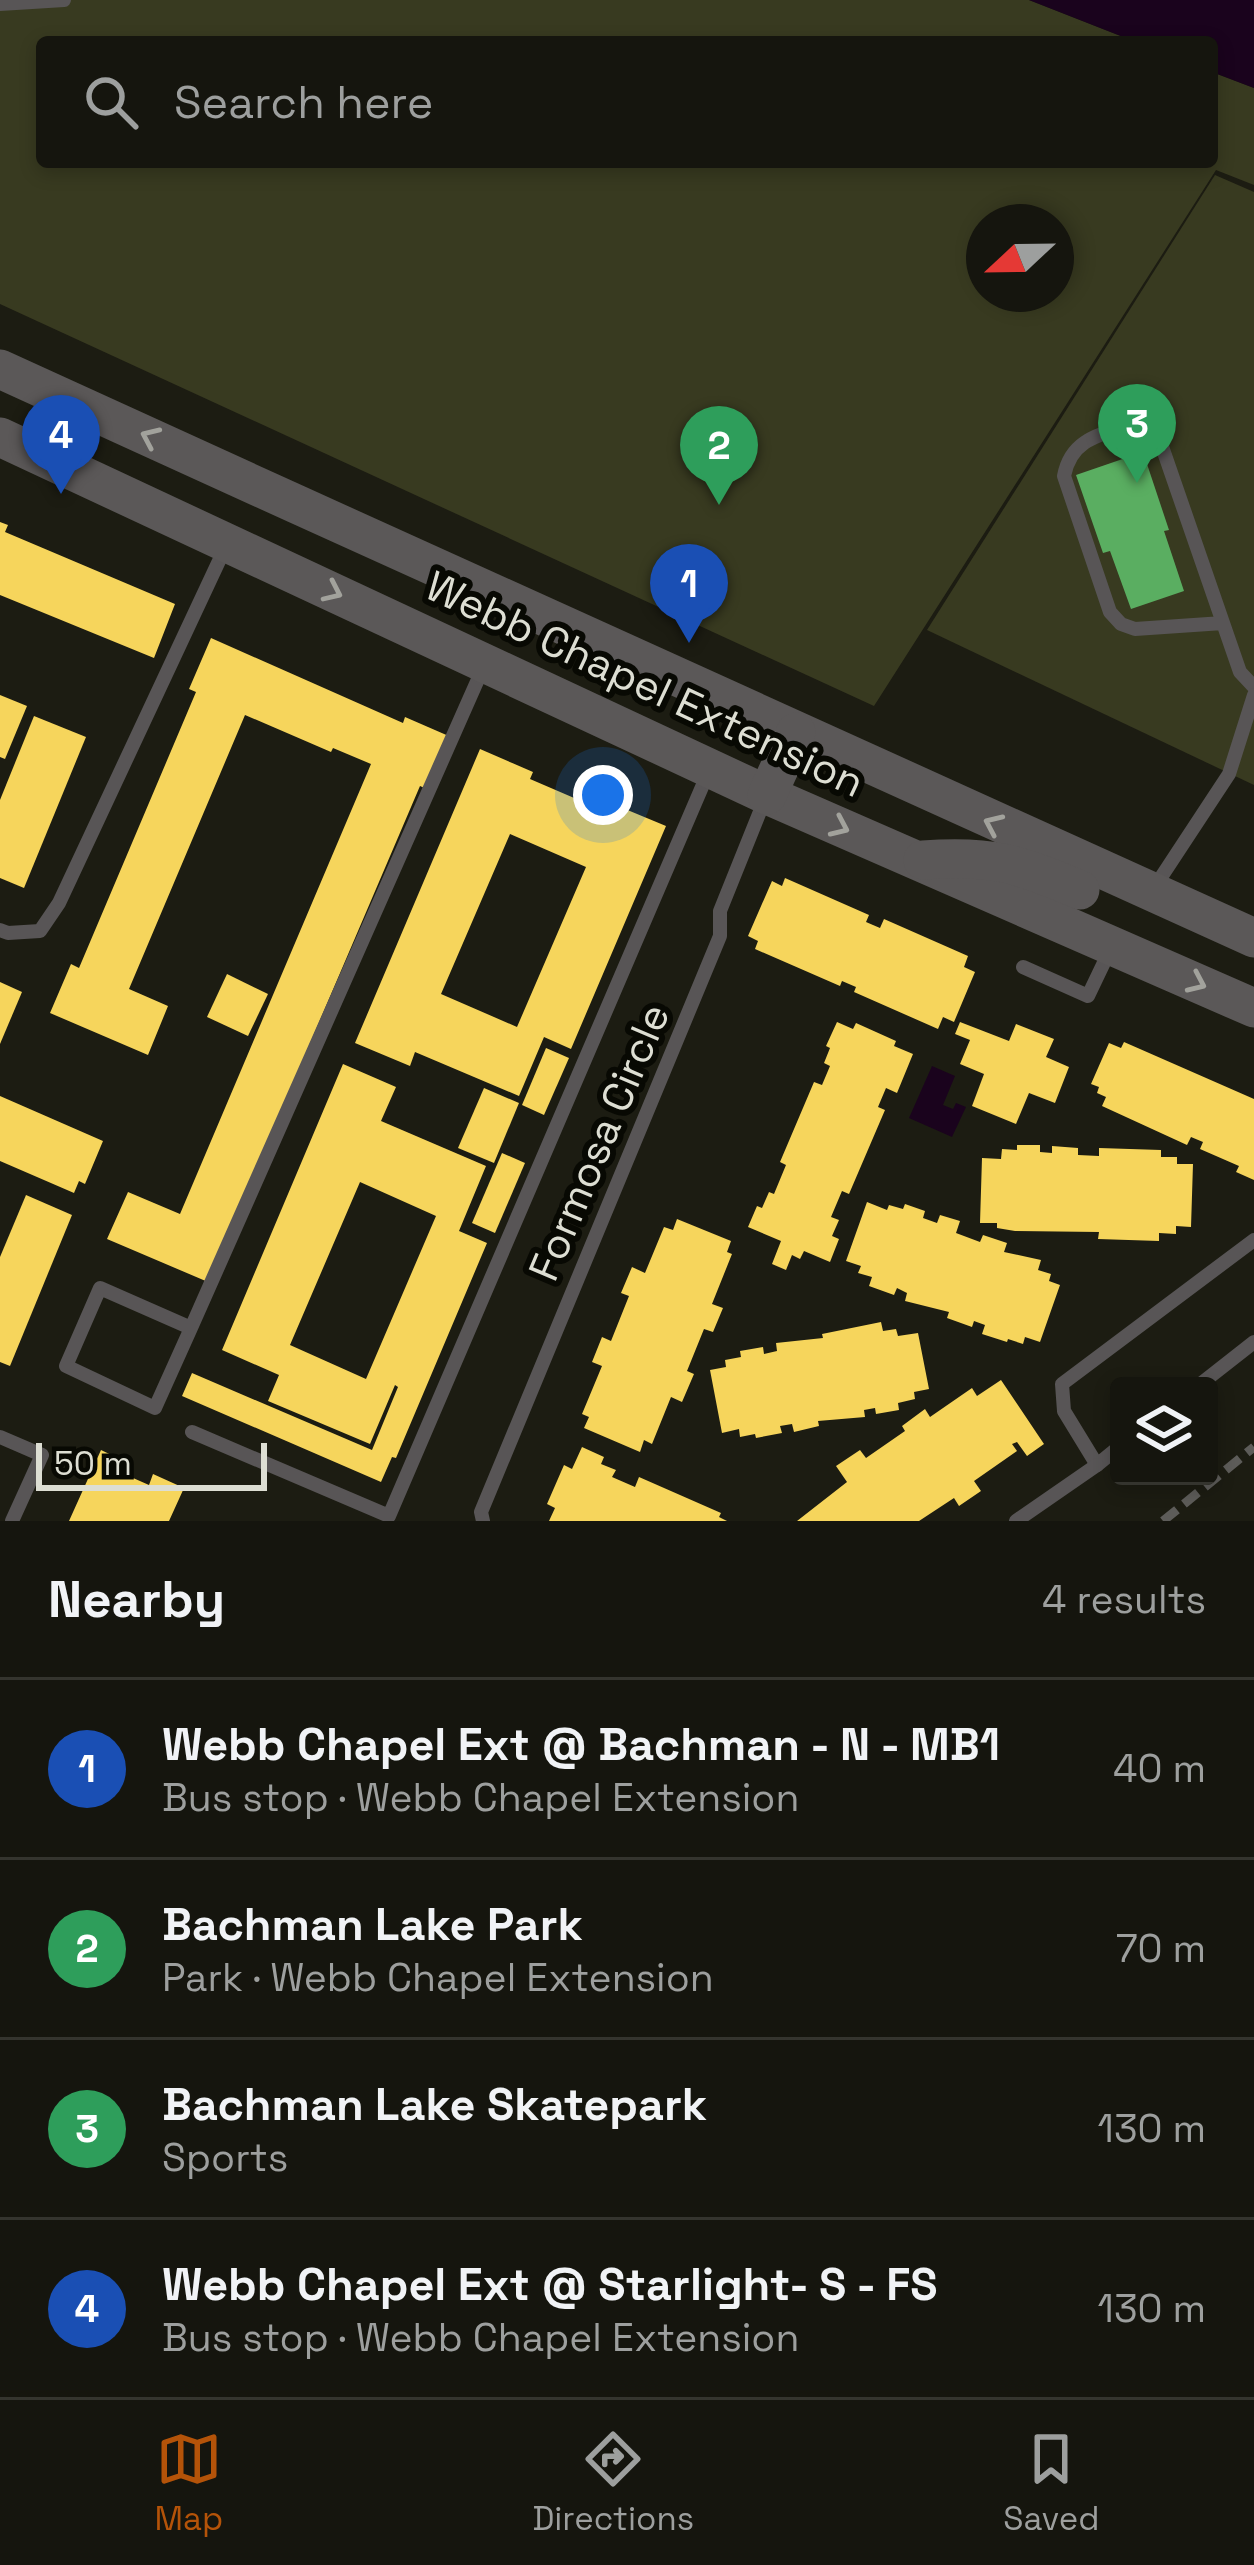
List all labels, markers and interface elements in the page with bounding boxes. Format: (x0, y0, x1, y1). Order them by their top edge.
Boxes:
search box (36, 36, 1218, 168)
icon: search (78, 69, 144, 135)
text: Search here (174, 74, 433, 131)
north arrow (966, 204, 1074, 312)
pin: 3 (1098, 384, 1176, 483)
pin: 4 (22, 395, 100, 494)
pin: 2 (680, 406, 758, 505)
one-way arrow (141, 428, 162, 451)
pin: 1 (650, 544, 728, 643)
street label: Webb Chapel Extension (417, 559, 873, 809)
one-way arrow (321, 578, 342, 601)
your location (573, 765, 633, 825)
one-way arrow (827, 812, 849, 836)
one-way arrow (984, 814, 1005, 838)
one-way arrow (1185, 968, 1206, 992)
street label: Formosa Circle (517, 995, 681, 1289)
map controls (1110, 1377, 1218, 1485)
button: layers (1110, 1377, 1218, 1485)
scale bar (36, 1437, 267, 1490)
text: 50 m (54, 1443, 132, 1485)
text: Nearby (48, 1567, 225, 1632)
text: 4 results (1042, 1575, 1206, 1624)
text: Webb Chapel Ext @ Bachman - N - MB1 (162, 1716, 1000, 1773)
text: 1 (78, 1744, 96, 1793)
text: 40 m (1113, 1744, 1206, 1793)
text: Bus stop · Webb Chapel Extension (162, 1773, 799, 1822)
text: Bachman Lake Park (162, 1896, 583, 1953)
text: 2 (75, 1924, 99, 1973)
text: 70 m (1116, 1924, 1206, 1973)
text: Park · Webb Chapel Extension (162, 1953, 714, 2002)
text: Bachman Lake Skatepark (162, 2076, 707, 2133)
text: 3 (75, 2104, 99, 2153)
text: 130 m (1098, 2104, 1206, 2153)
text: Sports (162, 2133, 288, 2182)
text: Webb Chapel Ext @ Starlight- S - FS (162, 2256, 938, 2313)
text: 4 (75, 2284, 99, 2333)
text: 130 m (1098, 2284, 1206, 2333)
text: Bus stop · Webb Chapel Extension (162, 2313, 799, 2362)
tab: Map (155, 2426, 223, 2540)
tab: Directions (532, 2426, 694, 2540)
tab: Saved (1003, 2426, 1099, 2540)

